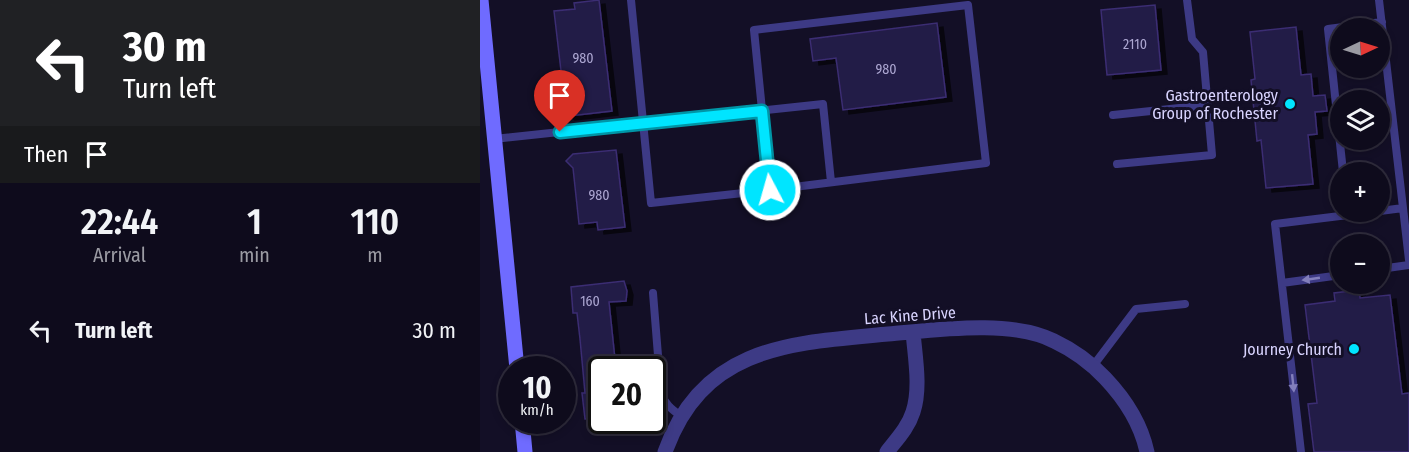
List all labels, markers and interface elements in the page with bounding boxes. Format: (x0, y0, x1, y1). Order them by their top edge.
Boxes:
north arrow (1330, 18, 1390, 78)
map controls (1330, 18, 1390, 294)
text: 30 m (123, 22, 207, 72)
icon: left (24, 24, 102, 102)
house number: 2110 (1123, 36, 1147, 53)
house number: 980 (572, 50, 594, 67)
house number: 980 (875, 61, 897, 78)
pin (534, 70, 585, 132)
text: Turn left (123, 73, 216, 105)
icon: arrive (543, 79, 576, 112)
place label: Gastroenterology Group of Rochester (1152, 86, 1279, 123)
button: layers (1330, 90, 1390, 150)
marker: Gastroenterology Group of Rochester (1283, 97, 1297, 111)
icon: arrive (80, 138, 113, 171)
text: Then (24, 141, 68, 168)
position arrow (738, 158, 802, 222)
button: + (1330, 162, 1390, 222)
house number: 980 (588, 187, 610, 204)
text: 22:44 (81, 200, 158, 244)
text: 1 (247, 200, 262, 244)
text: 110 (351, 200, 399, 244)
button: − (1330, 234, 1390, 294)
text: Arrival (93, 243, 146, 267)
text: min (239, 243, 270, 267)
text: m (367, 243, 383, 267)
one-way arrow (1302, 274, 1321, 283)
house number: 160 (580, 293, 600, 310)
street label: Lac Kine Drive (864, 303, 957, 328)
icon: left (24, 314, 57, 347)
text: Turn left (75, 317, 153, 344)
text: 30 m (413, 317, 456, 344)
place label: Journey Church (1243, 340, 1342, 359)
marker: Journey Church (1347, 342, 1361, 356)
speed limit sign: 20 (588, 356, 666, 434)
text: 10 (522, 370, 552, 406)
one-way arrow (1288, 373, 1298, 392)
text: km/h (520, 401, 554, 419)

